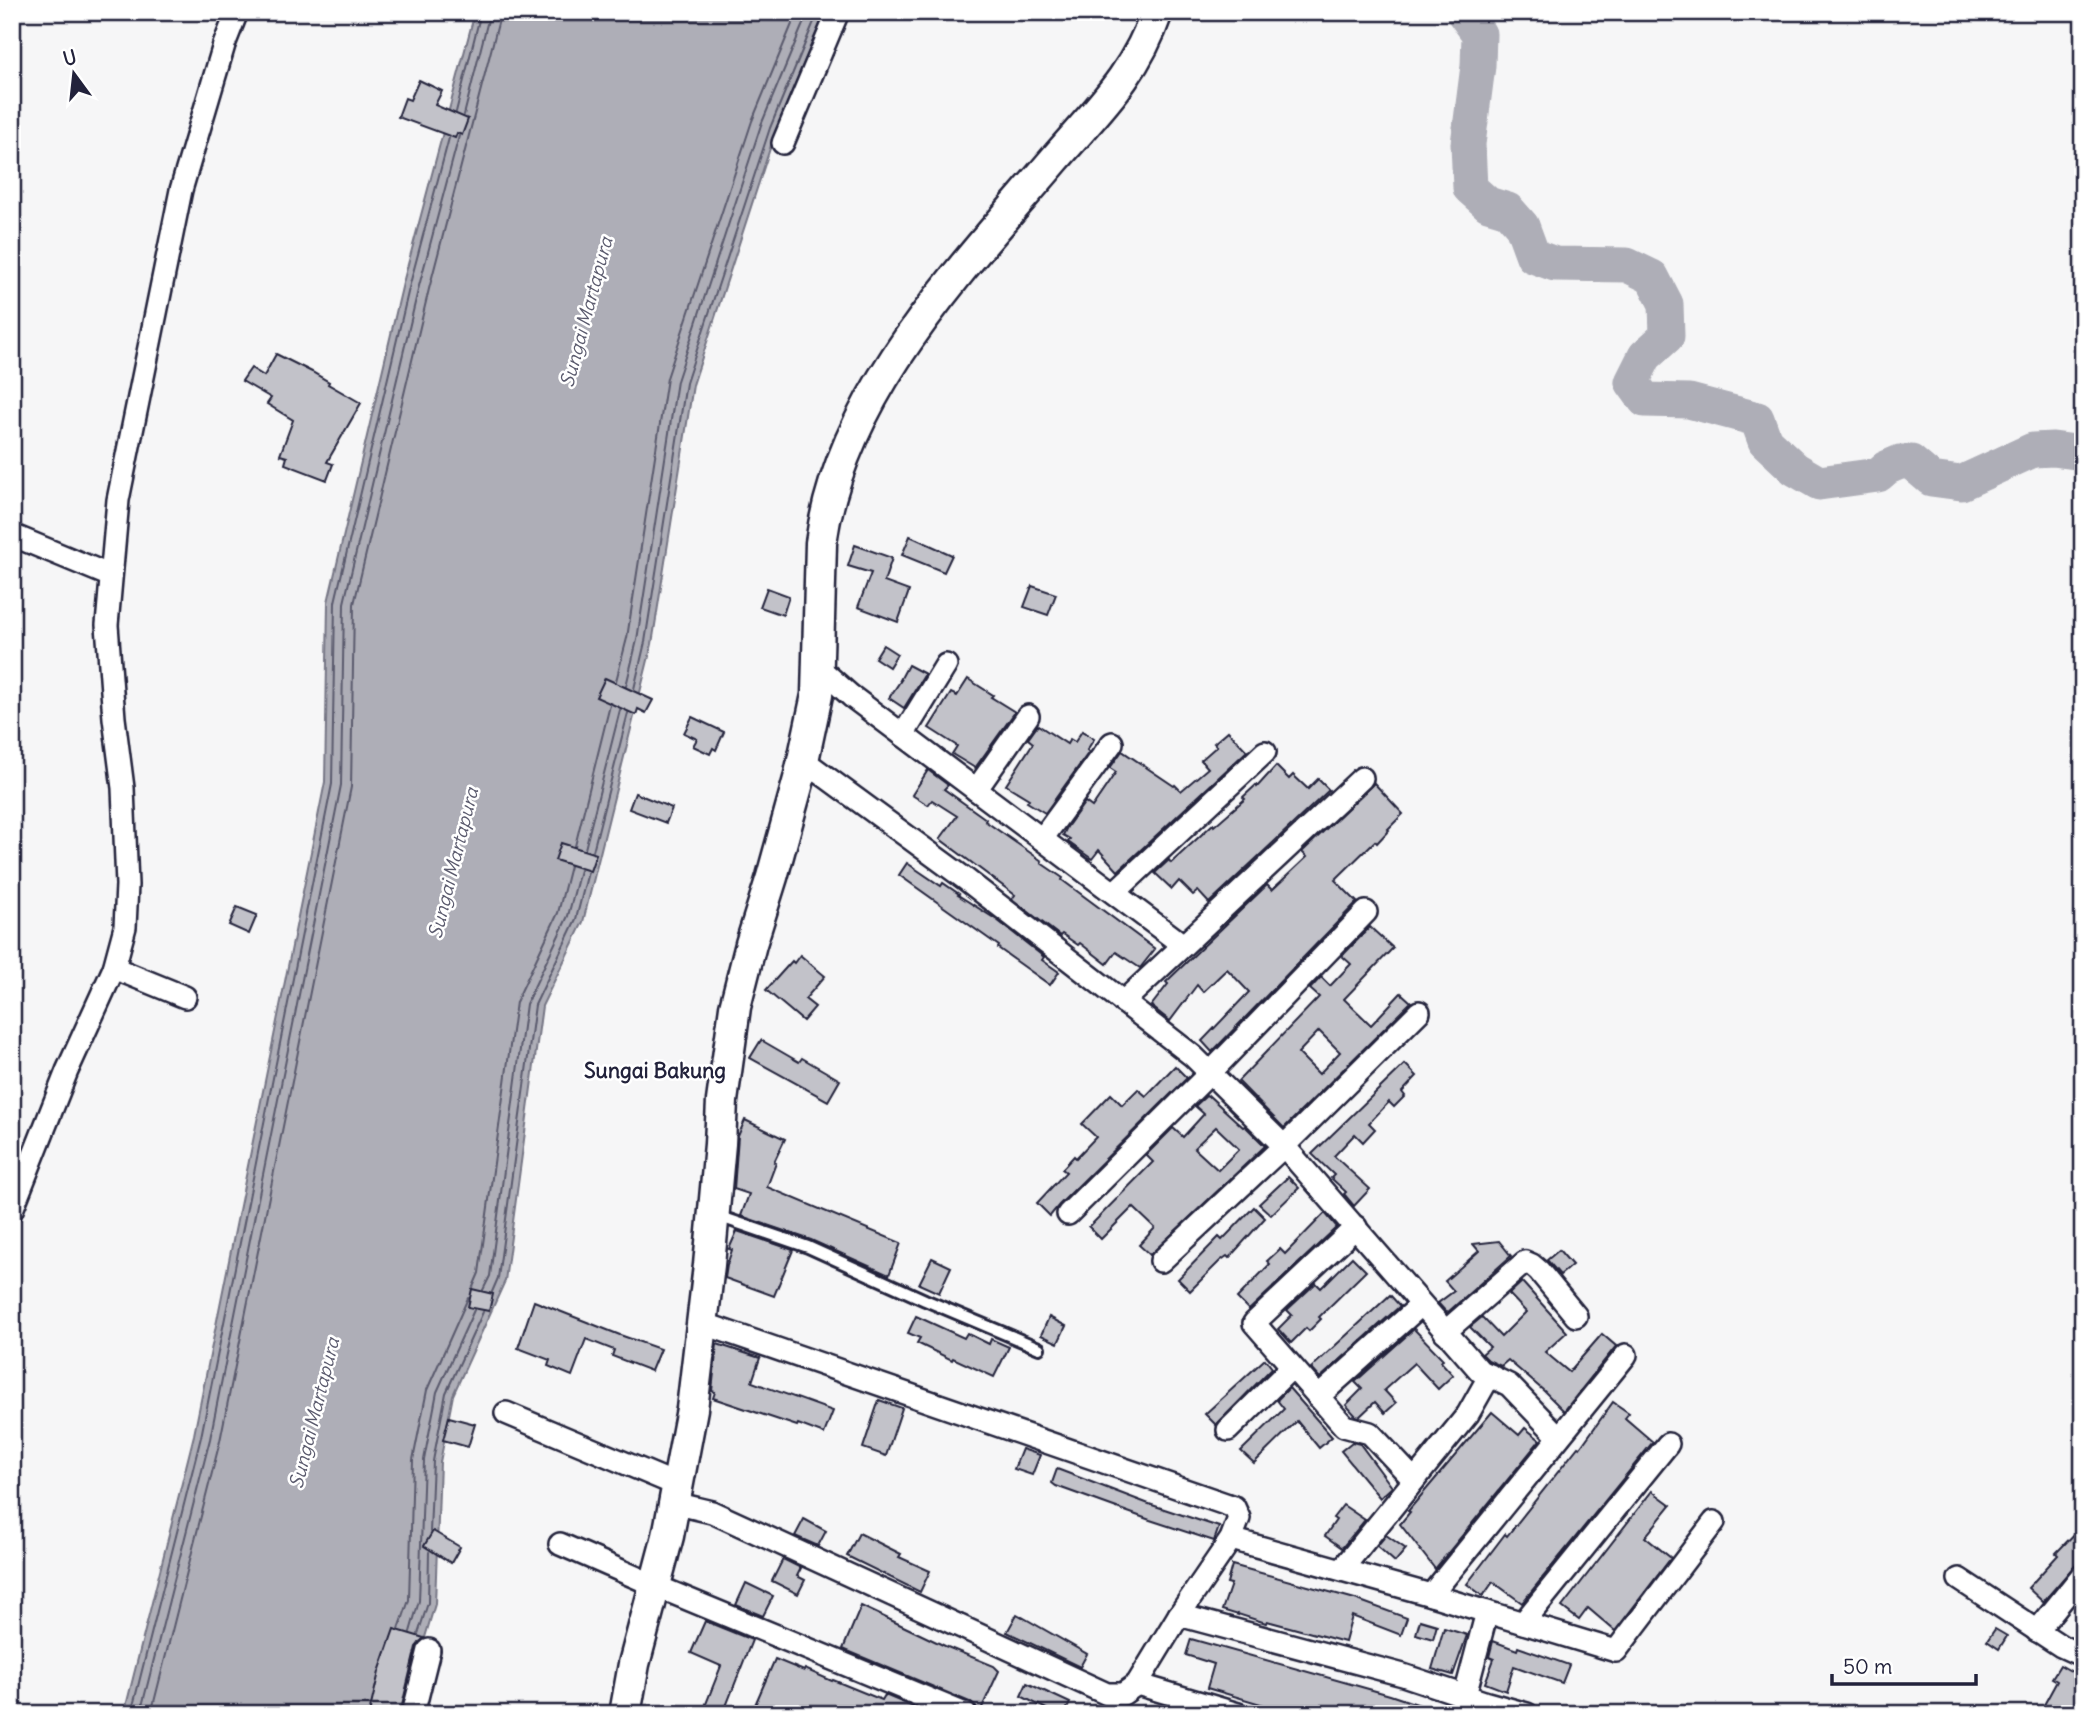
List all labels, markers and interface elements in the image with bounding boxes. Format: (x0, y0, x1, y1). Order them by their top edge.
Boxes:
north arrow (38, 38, 108, 108)
text: U (60, 44, 79, 71)
water label: Sungai Martapura (554, 233, 618, 390)
water label: Sungai Martapura (423, 784, 484, 941)
district label: Sungai Bakung (584, 1057, 726, 1084)
water label: Sungai Martapura (284, 1334, 345, 1491)
scale bar (1832, 1642, 1976, 1686)
text: 50 m (1843, 1653, 1892, 1680)

